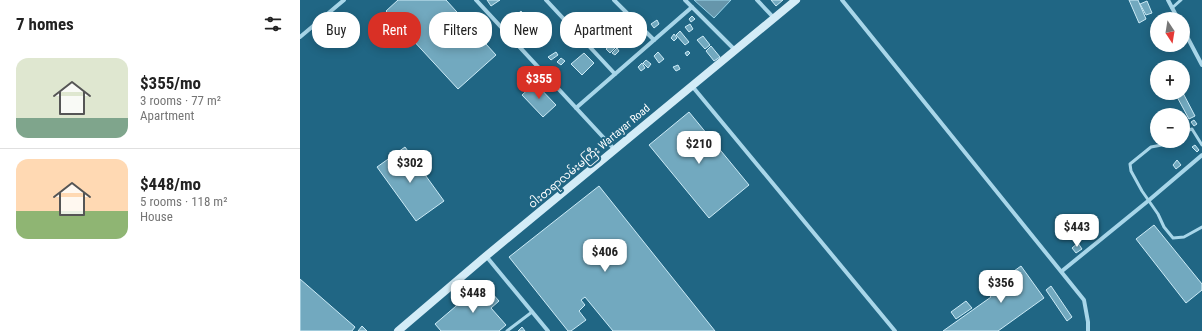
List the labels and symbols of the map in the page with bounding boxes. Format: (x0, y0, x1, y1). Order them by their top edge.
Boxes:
north arrow (1150, 12, 1190, 52)
pin: $355 (515, 66, 563, 100)
street label: ဝါးတရာလမ်းမကြီး Wartayar Road (525, 101, 654, 213)
pin: $210 (675, 131, 723, 165)
pin: $302 (386, 150, 434, 184)
pin: $443 (1053, 214, 1101, 248)
pin: $406 (581, 239, 629, 273)
pin: $356 (977, 270, 1025, 304)
pin: $448 (449, 280, 497, 314)

